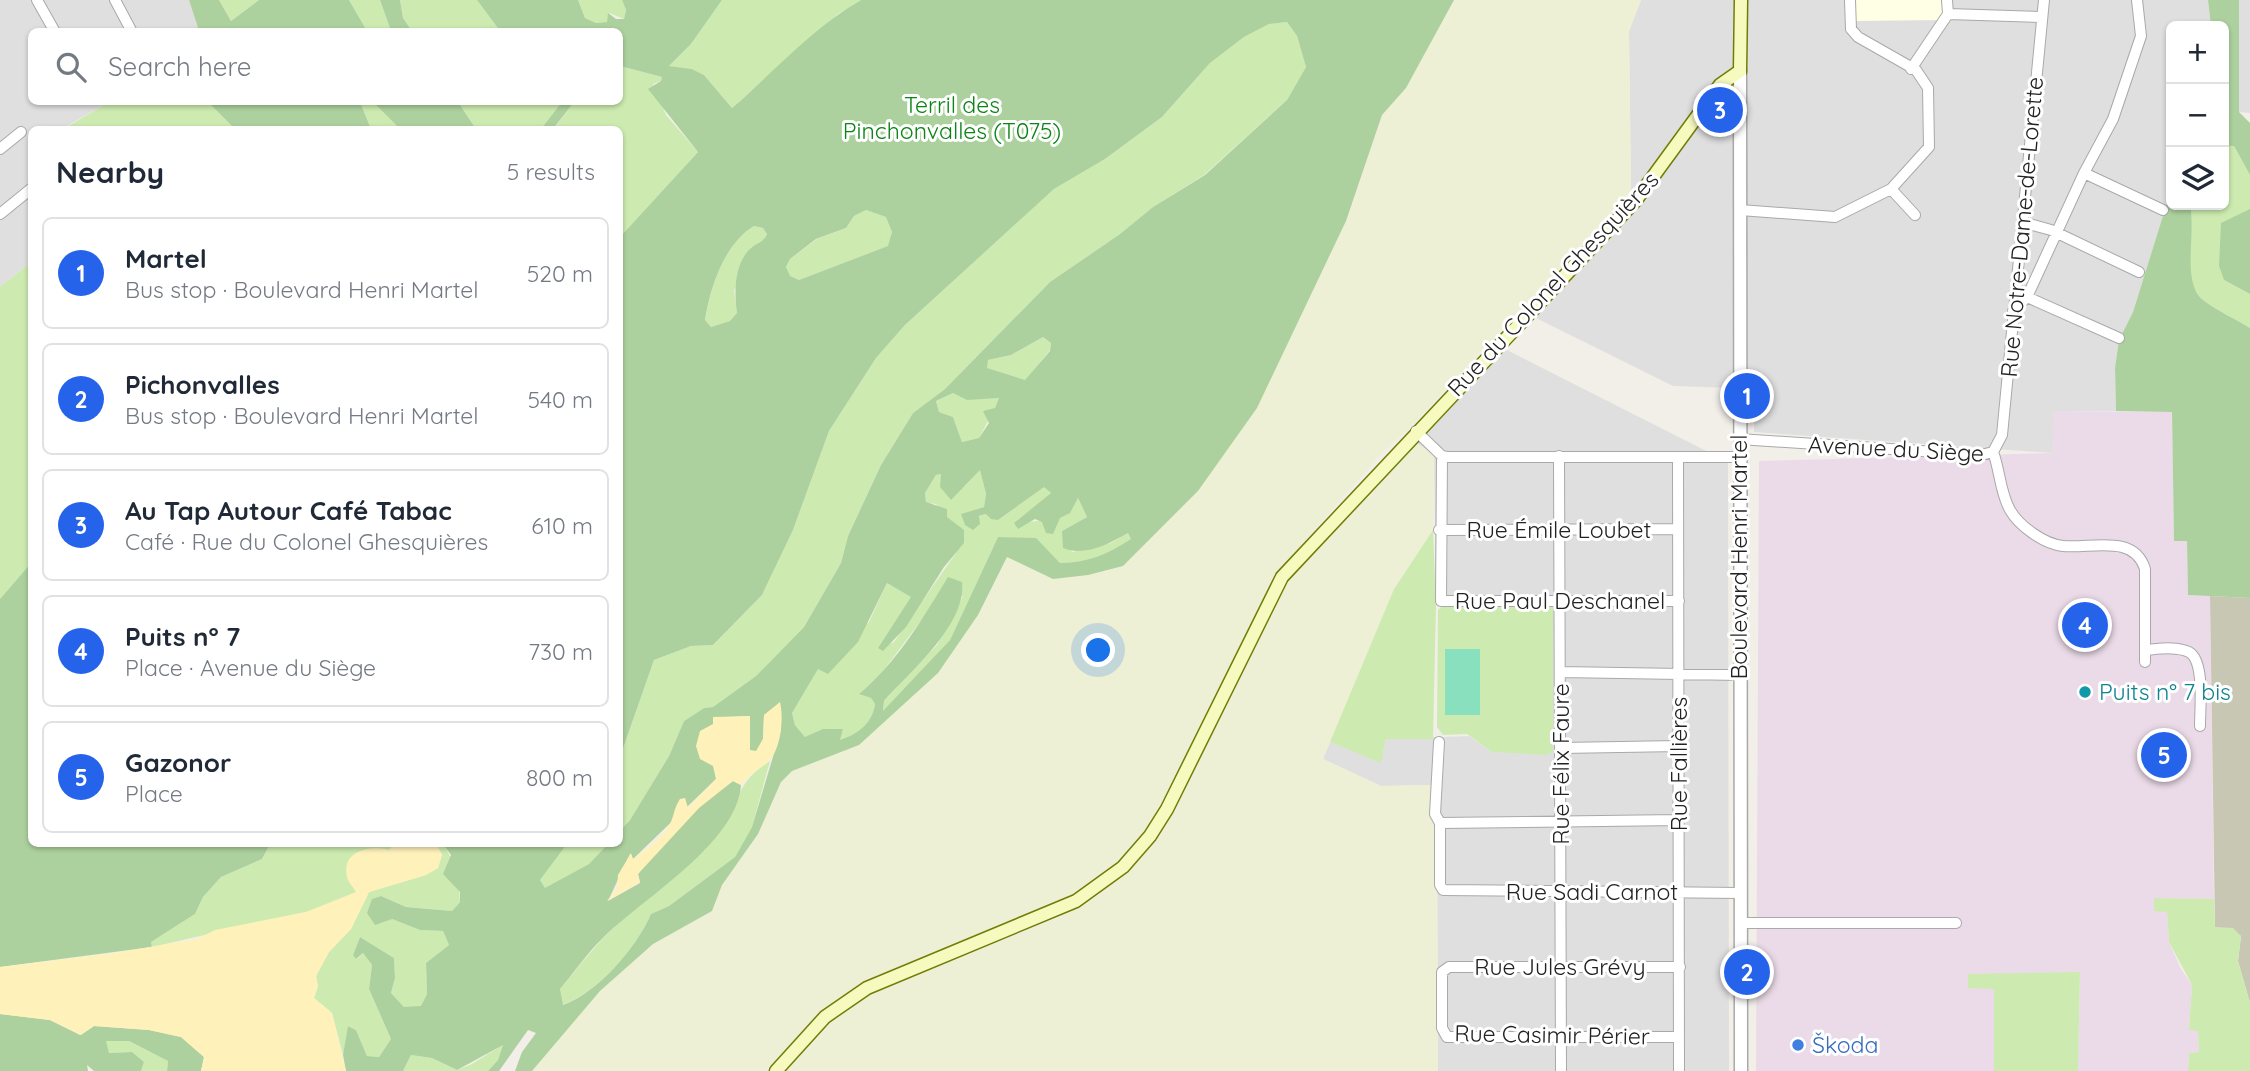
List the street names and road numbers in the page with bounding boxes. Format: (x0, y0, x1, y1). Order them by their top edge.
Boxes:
street label: Rue Notre-Dame-de-Lorette (1994, 75, 2049, 378)
street label: Rue du Colonel Ghesquières (1441, 165, 1664, 402)
street label: Avenue du Siège (1807, 429, 1985, 468)
street label: Boulevard Henri Martel (1724, 434, 1753, 680)
street label: Rue Émile Loubet (1467, 515, 1652, 544)
street label: Rue Paul Deschanel (1455, 586, 1665, 615)
street label: Rue Félix Faure (1546, 683, 1575, 845)
street label: Rue Fallières (1664, 697, 1693, 831)
street label: Rue Sadi Carnot (1506, 877, 1678, 906)
street label: Rue Jules Grévy (1474, 952, 1646, 981)
street label: Rue Casimir Périer (1454, 1018, 1650, 1051)

